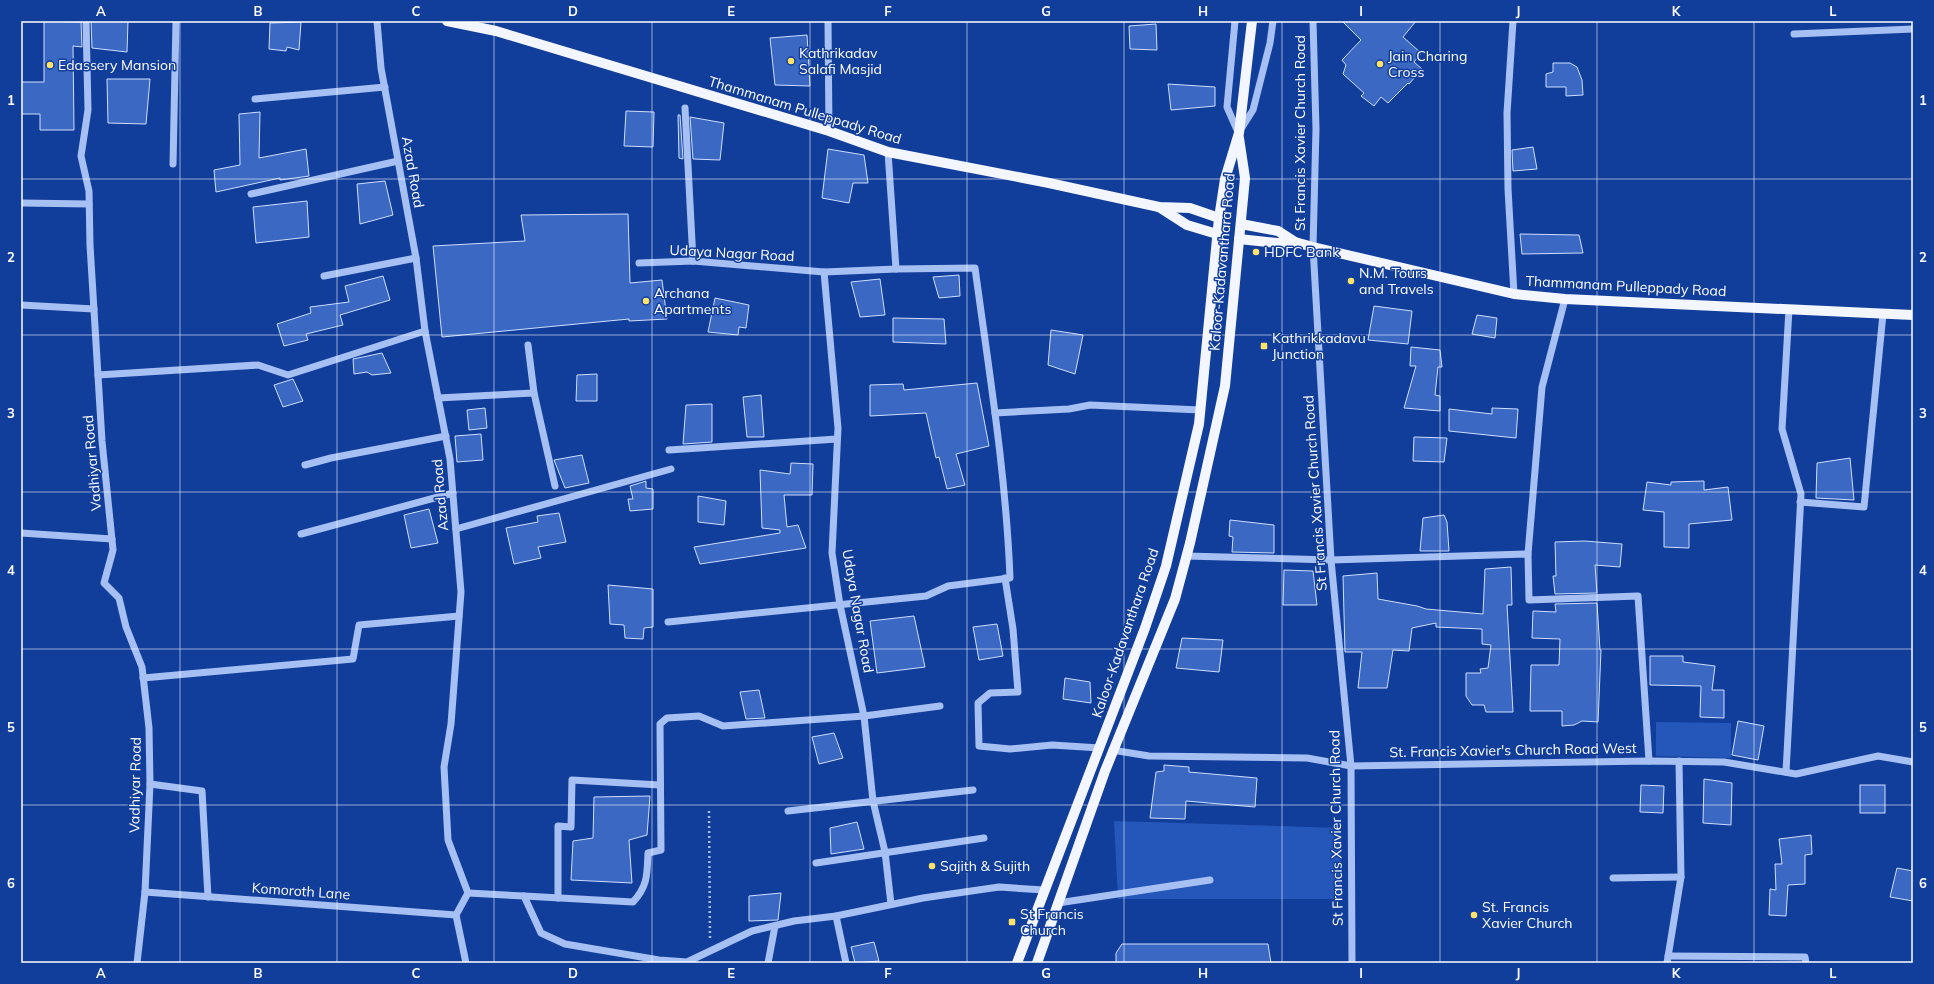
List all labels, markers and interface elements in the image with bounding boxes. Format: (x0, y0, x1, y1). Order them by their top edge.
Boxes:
text: A (96, 3, 106, 19)
text: B (254, 3, 263, 19)
text: C (412, 3, 421, 19)
text: D (568, 3, 578, 19)
text: E (727, 3, 735, 19)
text: F (884, 3, 892, 19)
text: G (1041, 3, 1051, 19)
text: H (1198, 3, 1208, 19)
text: I (1359, 3, 1363, 19)
text: J (1516, 3, 1520, 19)
text: K (1672, 3, 1682, 19)
text: L (1829, 3, 1837, 19)
street label: St Francis Xavier Church Road (1291, 35, 1309, 231)
place label: Kathrikadav Salafi Masjid (799, 44, 882, 78)
place label: Jain Charing Cross (1388, 47, 1467, 81)
place label: Edassery Mansion (58, 56, 176, 74)
marker: Kathrikadav Salafi Masjid (786, 56, 796, 66)
marker: Jain Charing Cross (1375, 59, 1385, 69)
marker: Edassery Mansion (45, 60, 55, 70)
street label: Thammanam Pulleppady Road (706, 72, 904, 148)
text: 1 (7, 92, 15, 108)
text: 1 (1919, 92, 1927, 108)
street label: Azad Road (398, 135, 428, 209)
street label: Kaloor-Kadavanthara Road (1205, 172, 1239, 352)
street label: Udaya Nagar Road (669, 241, 795, 265)
place label: HDFC Bank (1264, 243, 1340, 261)
marker: HDFC Bank (1251, 247, 1261, 257)
text: 2 (7, 249, 15, 265)
text: 2 (1919, 249, 1927, 265)
place label: N.M. Tours and Travels (1359, 264, 1434, 298)
street label: Thammanam Pulleppady Road (1525, 272, 1727, 300)
marker: N.M. Tours and Travels (1346, 276, 1356, 286)
place label: Archana Apartments (654, 284, 731, 318)
marker: Archana Apartments (641, 296, 651, 306)
place label: Kathrikkadavu Junction (1272, 329, 1366, 363)
marker: Kathrikkadavu Junction (1259, 341, 1269, 351)
street label: St Francis Xavier Church Road (1299, 395, 1331, 591)
text: 3 (7, 405, 15, 421)
text: 3 (1919, 405, 1927, 421)
street label: Vadhiyar Road (79, 414, 105, 512)
street label: Azad Road (428, 458, 452, 532)
street label: Kaloor-Kadavanthara Road (1087, 546, 1163, 720)
street label: Udaya Nagar Road (838, 548, 878, 674)
text: 4 (7, 562, 15, 578)
text: 4 (1919, 562, 1927, 578)
text: 5 (7, 719, 15, 735)
text: 5 (1919, 719, 1927, 735)
street label: St Francis Xavier Church Road (1325, 730, 1347, 926)
street label: Vadhiyar Road (125, 737, 145, 833)
street label: St. Francis Xavier's Church Road West (1389, 739, 1637, 761)
place label: Sajith & Sujith (940, 857, 1030, 875)
marker: Sajith & Sujith (927, 861, 937, 871)
text: 6 (7, 875, 15, 891)
text: 6 (1919, 875, 1927, 891)
street label: Komoroth Lane (251, 879, 351, 903)
place label: St. Francis Xavier Church (1482, 898, 1573, 932)
place label: St Francis Church (1020, 905, 1084, 939)
marker: St. Francis Xavier Church (1469, 910, 1479, 920)
marker: St Francis Church (1007, 917, 1017, 927)
text: A (96, 965, 106, 981)
text: B (254, 965, 263, 981)
text: C (412, 965, 421, 981)
text: D (568, 965, 578, 981)
text: E (727, 965, 735, 981)
text: F (884, 965, 892, 981)
text: G (1041, 965, 1051, 981)
text: H (1198, 965, 1208, 981)
text: I (1359, 965, 1363, 981)
text: J (1516, 965, 1520, 981)
text: K (1672, 965, 1682, 981)
text: L (1829, 965, 1837, 981)

